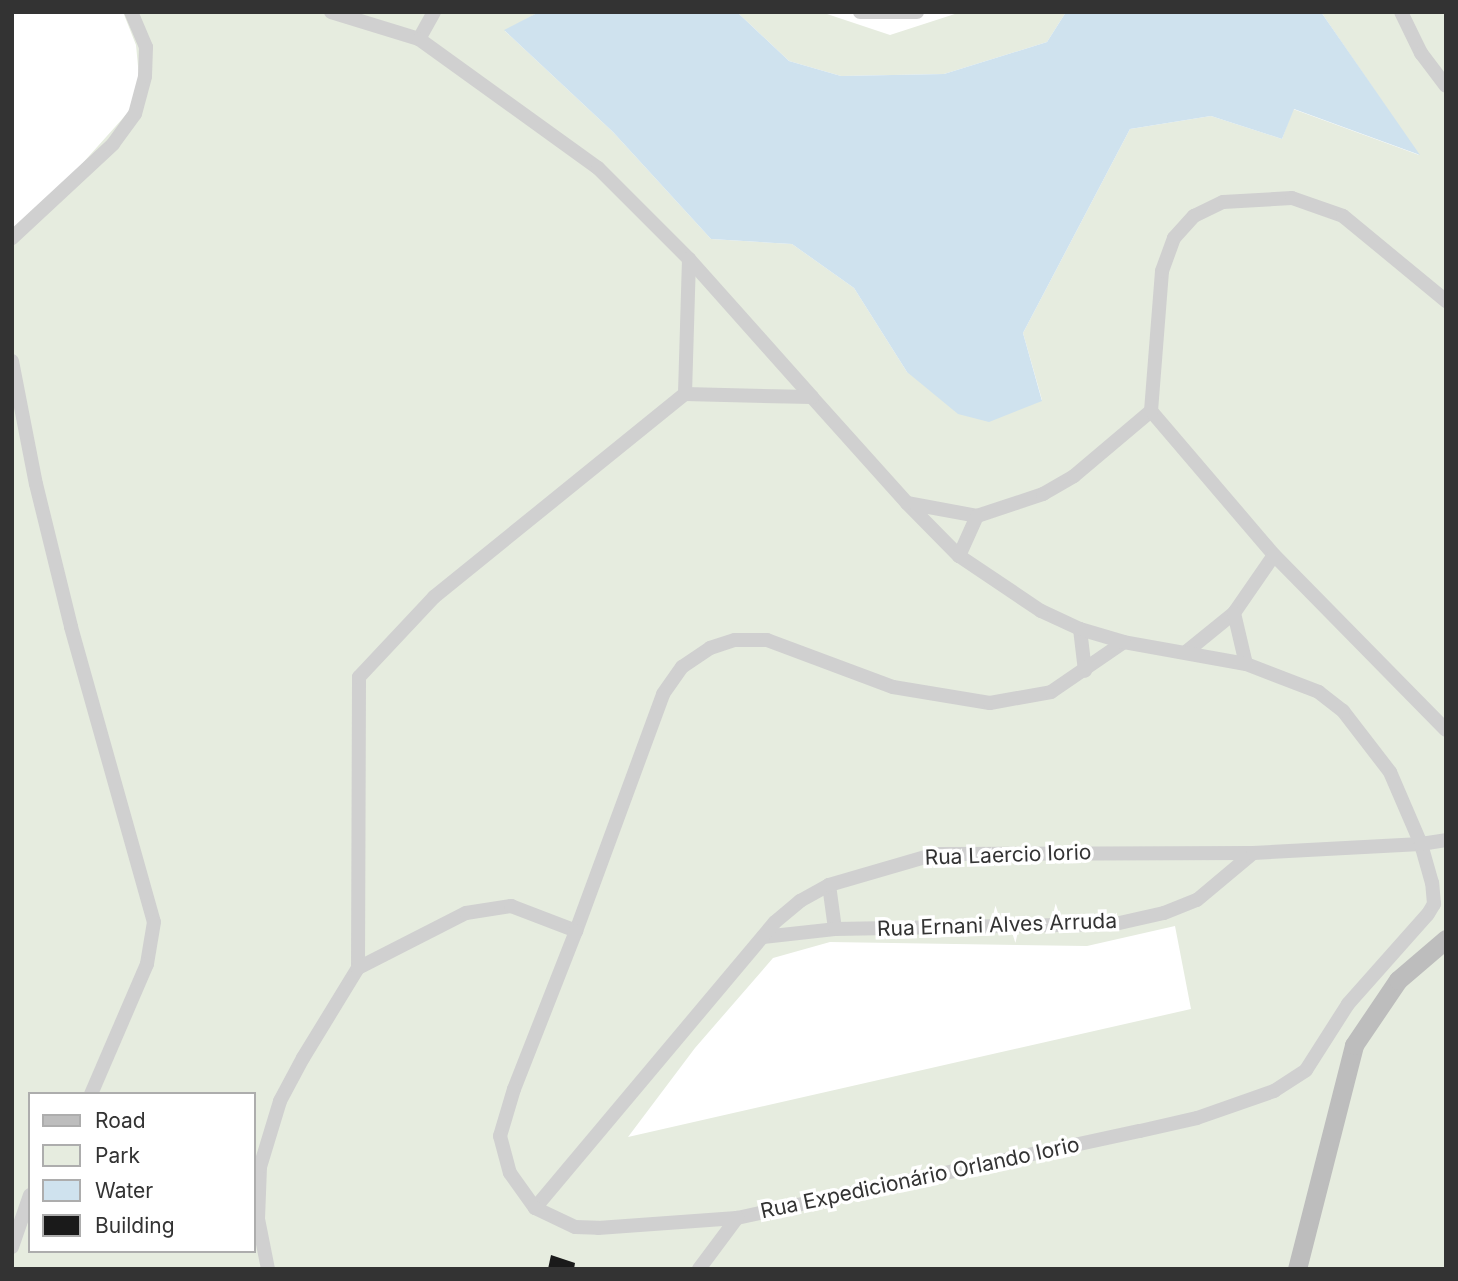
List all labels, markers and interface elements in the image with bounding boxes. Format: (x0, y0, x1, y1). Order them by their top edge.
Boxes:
street label: Rua Laercio Iorio (924, 839, 1092, 871)
street label: Rua Ernani Alves Arruda (877, 908, 1117, 942)
legend (28, 1092, 256, 1253)
text: Road (95, 1108, 146, 1133)
street label: Rua Expedicionário Orlando Iorio (758, 1132, 1082, 1224)
text: Park (95, 1143, 140, 1168)
text: Water (95, 1178, 153, 1203)
text: Building (95, 1213, 175, 1238)

